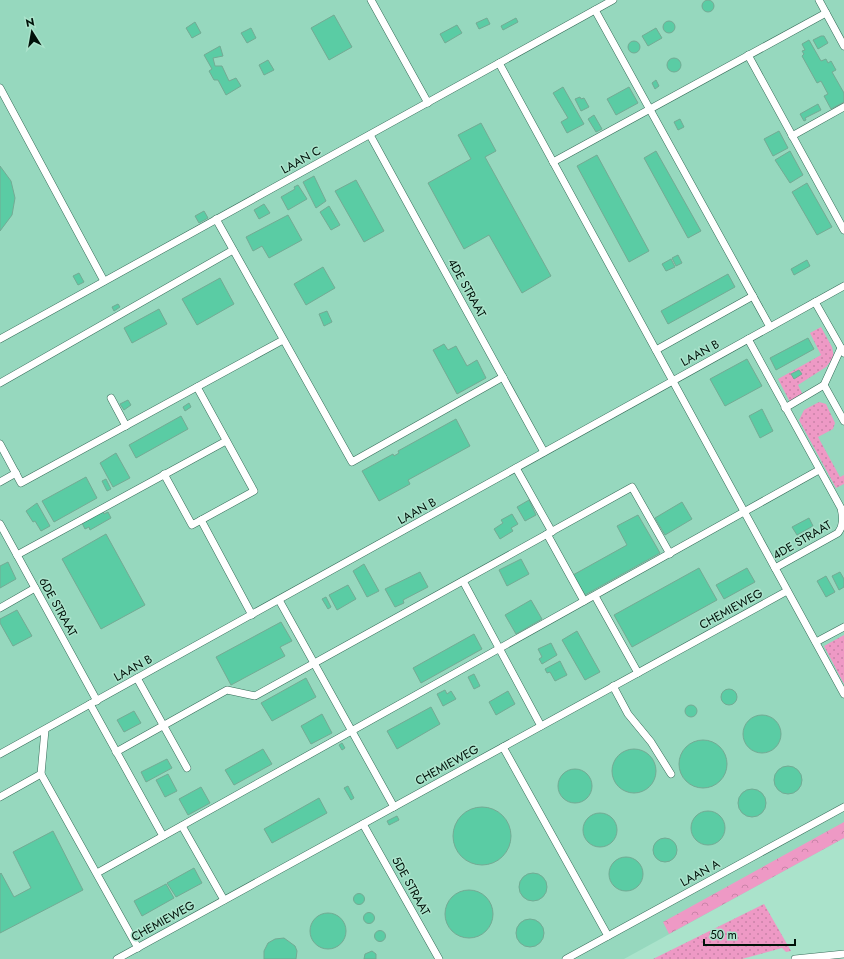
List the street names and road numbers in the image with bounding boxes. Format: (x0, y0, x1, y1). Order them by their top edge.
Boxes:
street label: LAAN C (278, 142, 324, 178)
street label: 4DE STRAAT (443, 255, 491, 321)
street label: LAAN B (677, 335, 723, 371)
street label: LAAN B (394, 493, 440, 529)
street label: 4DE STRAAT (769, 516, 835, 564)
street label: 6DE STRAAT (34, 574, 82, 640)
street label: CHEMIEWEG (696, 584, 766, 634)
street label: LAAN B (110, 650, 156, 686)
street label: CHEMIEWEG (412, 740, 482, 790)
street label: 5DE STRAAT (387, 853, 435, 919)
street label: LAAN A (677, 855, 723, 891)
street label: CHEMIEWEG (128, 896, 198, 946)

